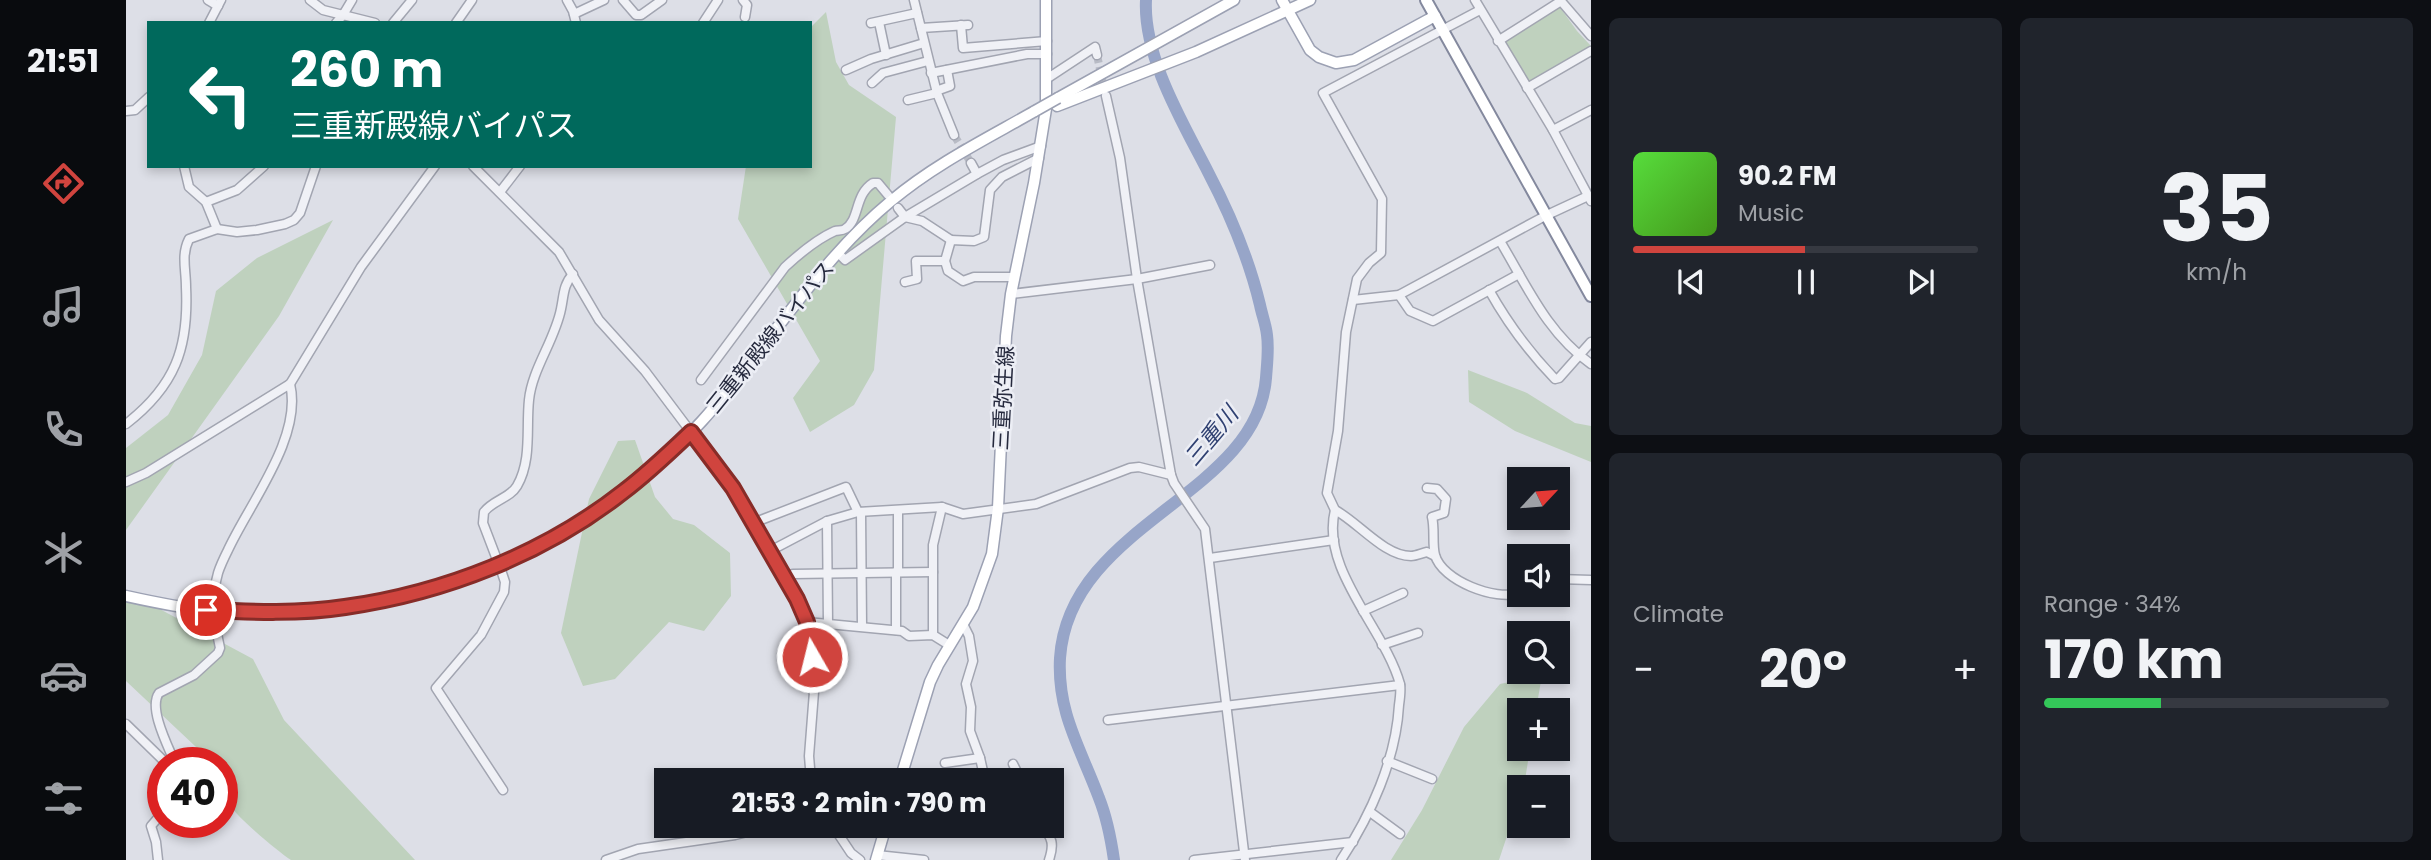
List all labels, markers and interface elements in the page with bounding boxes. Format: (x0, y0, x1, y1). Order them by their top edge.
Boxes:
text: 260 m (290, 36, 443, 104)
text: 21:51 (27, 38, 99, 83)
icon: left (175, 49, 266, 140)
text: 三重新殿線バイパス (290, 103, 577, 148)
text: 35 (2159, 145, 2274, 273)
text: 90.2 FM (1738, 158, 1837, 194)
icon: directions (39, 159, 88, 208)
text: Music (1738, 197, 1804, 229)
street label: 三重新殿線バイパス (699, 255, 841, 419)
text: km/h (2186, 256, 2247, 288)
icon: previous (1672, 263, 1710, 301)
icon: pause (1787, 263, 1825, 301)
icon: next (1902, 263, 1940, 301)
icon: music (39, 282, 88, 331)
street label: 三重弥生線 (986, 345, 1020, 451)
water label: 三重川 (1177, 397, 1247, 473)
icon: phone (39, 405, 88, 454)
north arrow (1507, 467, 1570, 530)
map controls (1507, 467, 1570, 838)
icon: climate (39, 528, 88, 577)
button: sound (1507, 544, 1570, 607)
pin (176, 580, 236, 640)
text: Range · 34% (2044, 588, 2181, 620)
icon: arrive (187, 591, 225, 629)
text: Climate (1633, 598, 1724, 630)
position arrow (775, 620, 849, 694)
button: search (1507, 621, 1570, 684)
text: 170 km (2044, 623, 2224, 696)
text: 20° (1759, 633, 1847, 706)
text: − (1633, 643, 1654, 696)
text: + (1952, 643, 1978, 696)
icon: car (39, 651, 88, 700)
button: + (1507, 698, 1570, 761)
speed limit sign: 40 (147, 747, 238, 838)
icon: filters (39, 774, 88, 823)
button: − (1507, 775, 1570, 838)
text: 21:53 · 2 min · 790 m (731, 785, 987, 821)

